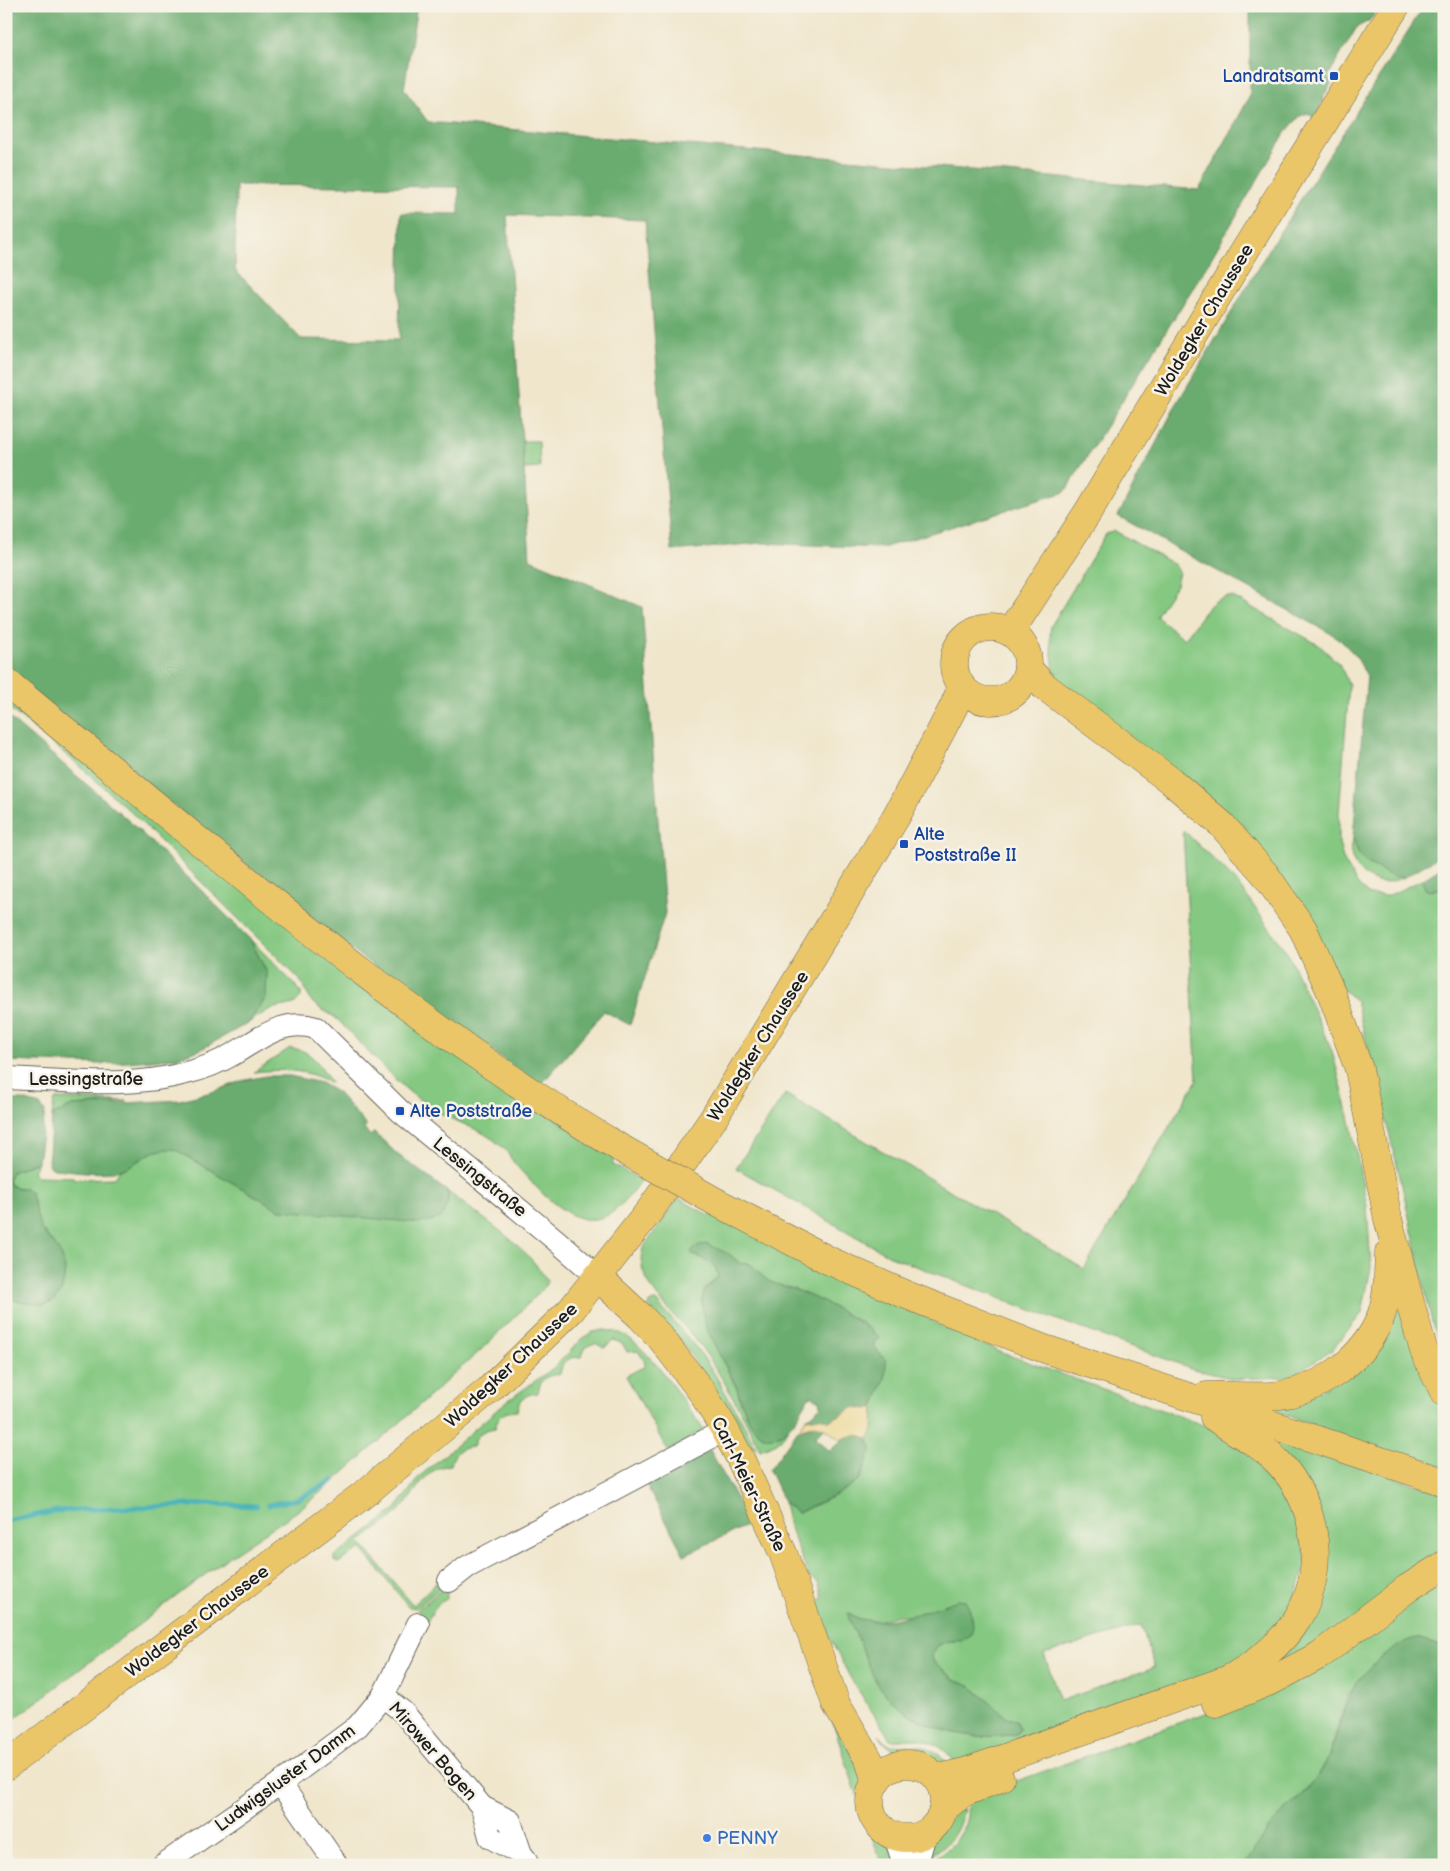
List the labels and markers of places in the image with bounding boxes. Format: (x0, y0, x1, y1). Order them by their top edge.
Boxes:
place label: Landratsamt (1222, 66, 1324, 87)
marker: Landratsamt (1328, 70, 1340, 82)
place label: Alte Poststraße II (914, 824, 1017, 866)
marker: Alte Poststraße II (898, 838, 910, 850)
place label: Alte Poststraße (410, 1101, 532, 1122)
marker: Alte Poststraße (394, 1105, 406, 1117)
place label: PENNY (717, 1828, 778, 1849)
marker: PENNY (701, 1832, 713, 1844)

